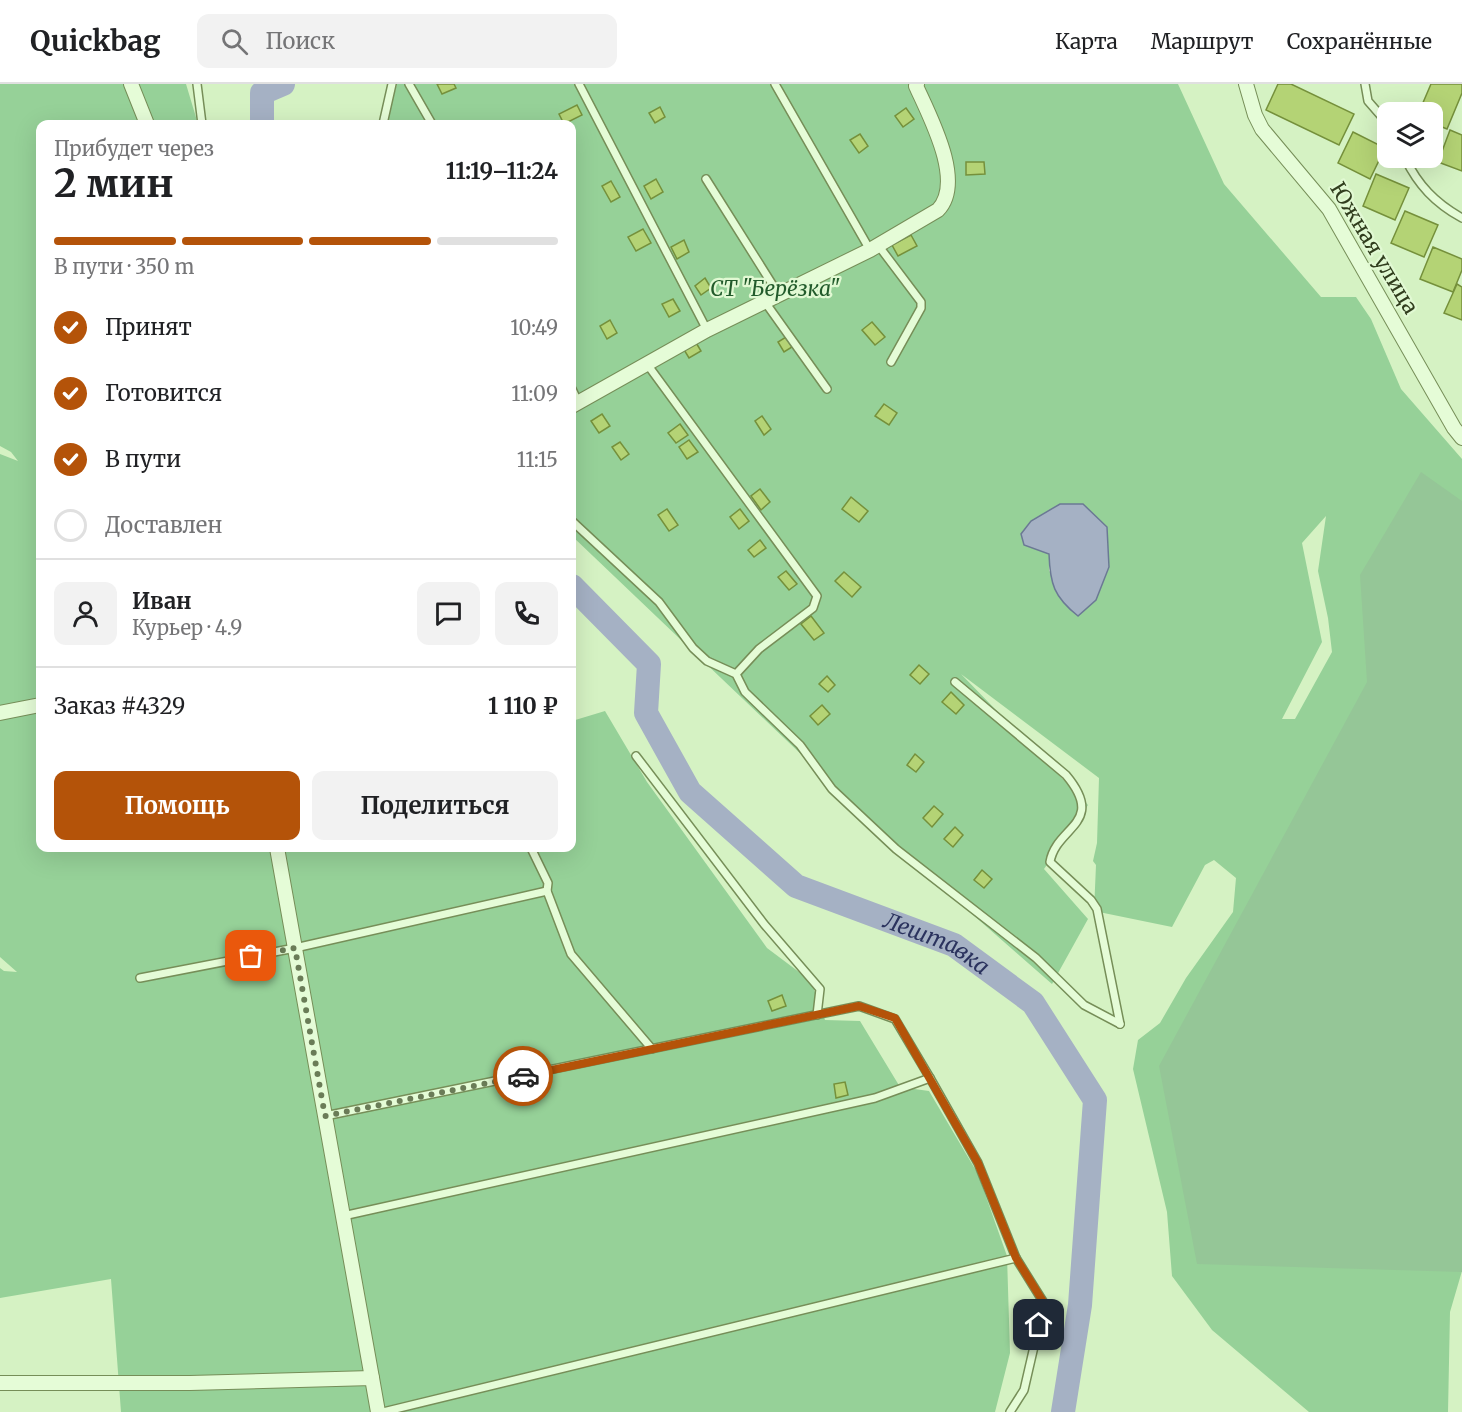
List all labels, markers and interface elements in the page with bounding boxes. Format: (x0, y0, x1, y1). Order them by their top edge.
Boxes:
search box (197, 14, 617, 68)
text: Quickbag (30, 23, 161, 59)
icon: search (218, 25, 251, 58)
text: Поиск (266, 27, 335, 55)
text: Карта (1055, 28, 1118, 55)
text: Маршрут (1151, 28, 1254, 55)
text: Сохранённые (1287, 28, 1432, 55)
map controls (1377, 102, 1443, 168)
button: layers (1377, 102, 1443, 168)
text: Прибудет через (54, 136, 214, 161)
text: 11:19–11:24 (446, 157, 558, 185)
text: 2 мин (54, 159, 174, 208)
street label: Южная улица (1324, 177, 1424, 319)
text: В пути · 350 m (54, 254, 194, 279)
park label: СТ "Берёзка" (710, 275, 840, 302)
icon: check (54, 311, 87, 344)
text: Принят (105, 313, 192, 341)
text: 10:49 (510, 315, 558, 340)
icon: check (54, 377, 87, 410)
text: Готовится (105, 379, 222, 407)
text: 11:09 (511, 381, 558, 406)
icon: check (54, 443, 87, 476)
text: В пути (105, 445, 181, 473)
text: 11:15 (517, 447, 558, 472)
text: Доставлен (105, 511, 222, 539)
button: person (54, 582, 117, 645)
button: chat (417, 582, 480, 645)
button: phone (495, 582, 558, 645)
text: Иван (132, 587, 192, 615)
text: Курьер · 4.9 (132, 615, 242, 640)
text: Заказ #4329 (54, 692, 185, 720)
text: 1 110 ₽ (488, 692, 558, 720)
button: Помощь (54, 771, 300, 840)
button: Поделиться (312, 771, 558, 840)
water label: Лештавка (879, 906, 995, 980)
pin (225, 930, 276, 981)
icon: bag (234, 939, 267, 972)
courier (493, 1046, 553, 1106)
icon: car (507, 1060, 540, 1093)
pin (1013, 1299, 1064, 1350)
icon: home (1022, 1308, 1055, 1341)

